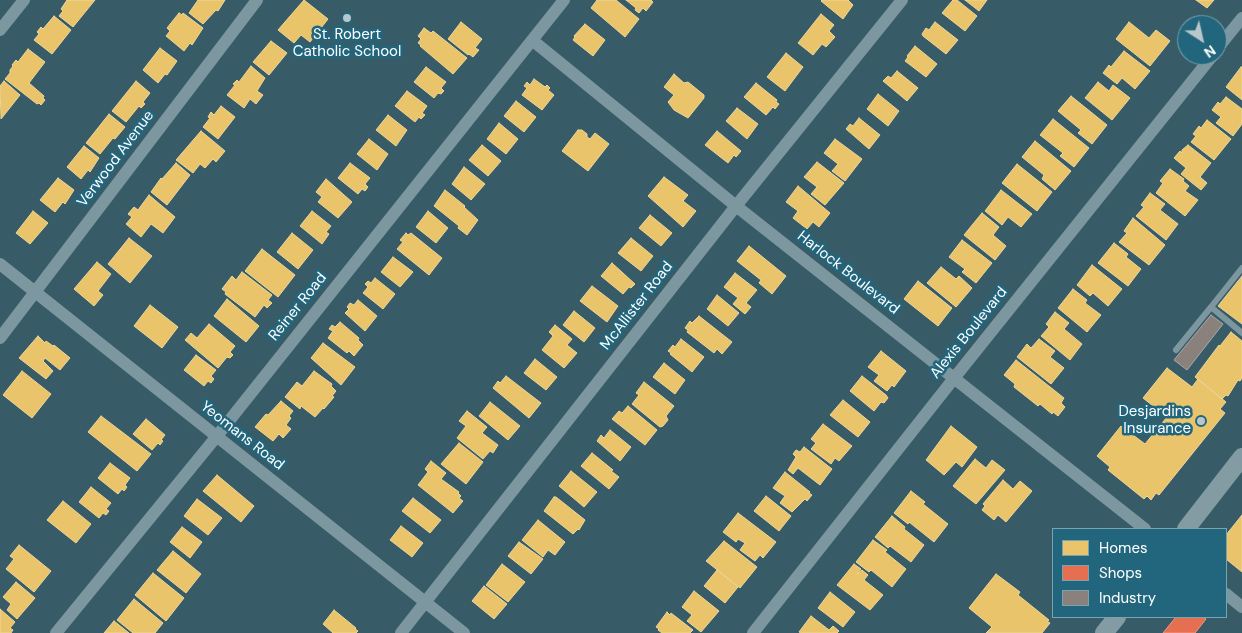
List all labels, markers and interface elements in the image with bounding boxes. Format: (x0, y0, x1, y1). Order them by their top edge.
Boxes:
marker: St. Robert Catholic School (341, 12, 353, 24)
north arrow (1177, 15, 1227, 65)
place label: St. Robert Catholic School (293, 26, 401, 61)
text: N (1201, 41, 1219, 62)
street label: Verwood Avenue (74, 107, 158, 211)
street label: Harlock Boulevard (793, 228, 903, 318)
street label: McAllister Road (597, 258, 677, 354)
street label: Reiner Road (265, 269, 331, 345)
street label: Alexis Boulevard (927, 284, 1011, 382)
street label: Yeomans Road (197, 398, 287, 474)
place label: Desjardins Insurance (1118, 403, 1191, 438)
marker: Desjardins Insurance (1195, 415, 1207, 427)
legend (1052, 528, 1227, 618)
text: Homes (1099, 538, 1148, 558)
text: Shops (1099, 563, 1142, 583)
text: Industry (1099, 588, 1156, 608)

